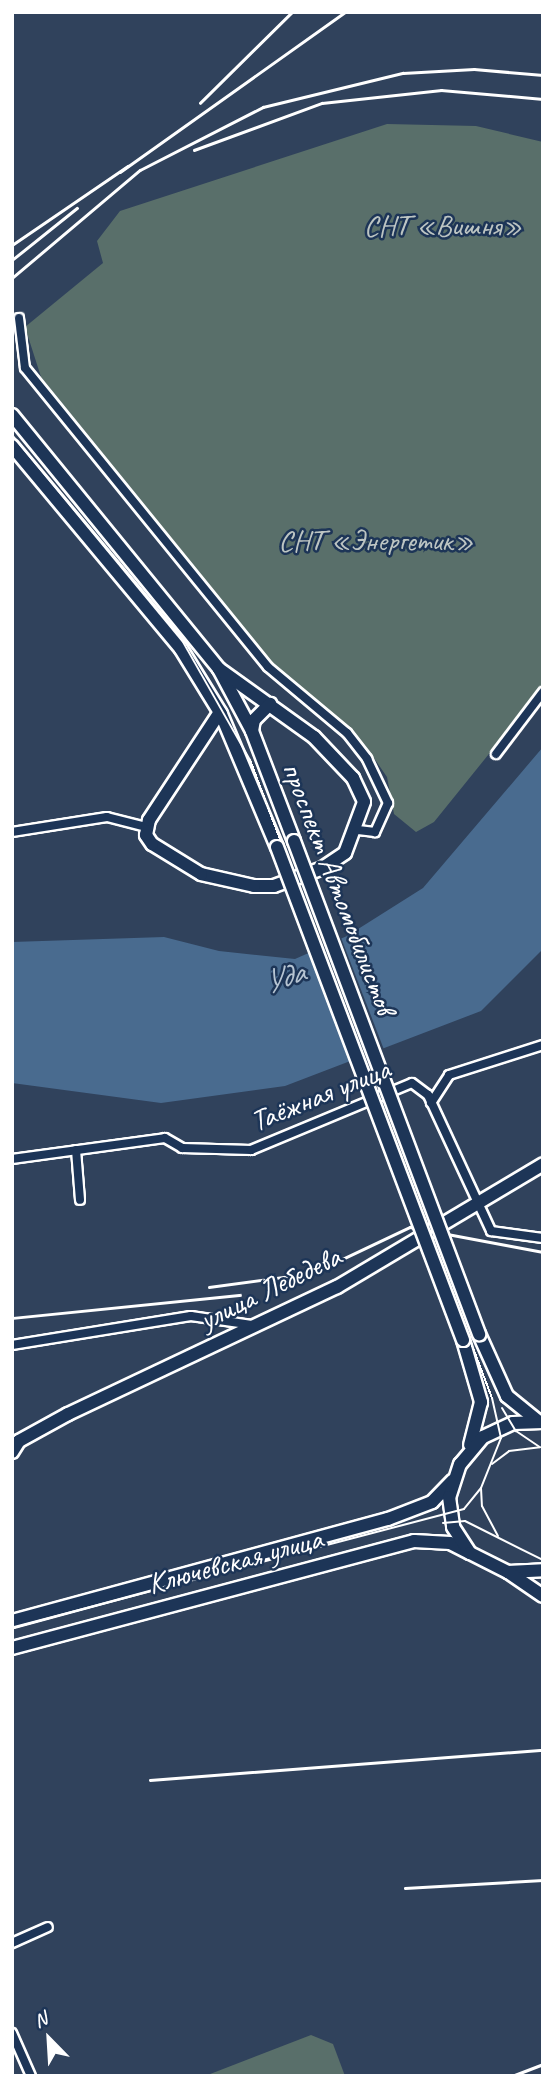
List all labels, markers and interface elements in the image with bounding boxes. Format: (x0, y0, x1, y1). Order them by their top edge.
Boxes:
park label: СНТ «Вишня» (364, 207, 522, 243)
park label: СНТ «Энергетик» (278, 522, 474, 558)
street label: проспект Автомобилистов (274, 757, 404, 1019)
water label: Уда (259, 953, 309, 1003)
street label: Таёжная улица (244, 1050, 396, 1140)
street label: улица Лебедева (193, 1238, 347, 1338)
street label: Ключевская улица (143, 1520, 327, 1602)
north arrow (14, 2004, 84, 2074)
text: N (30, 2006, 51, 2033)

